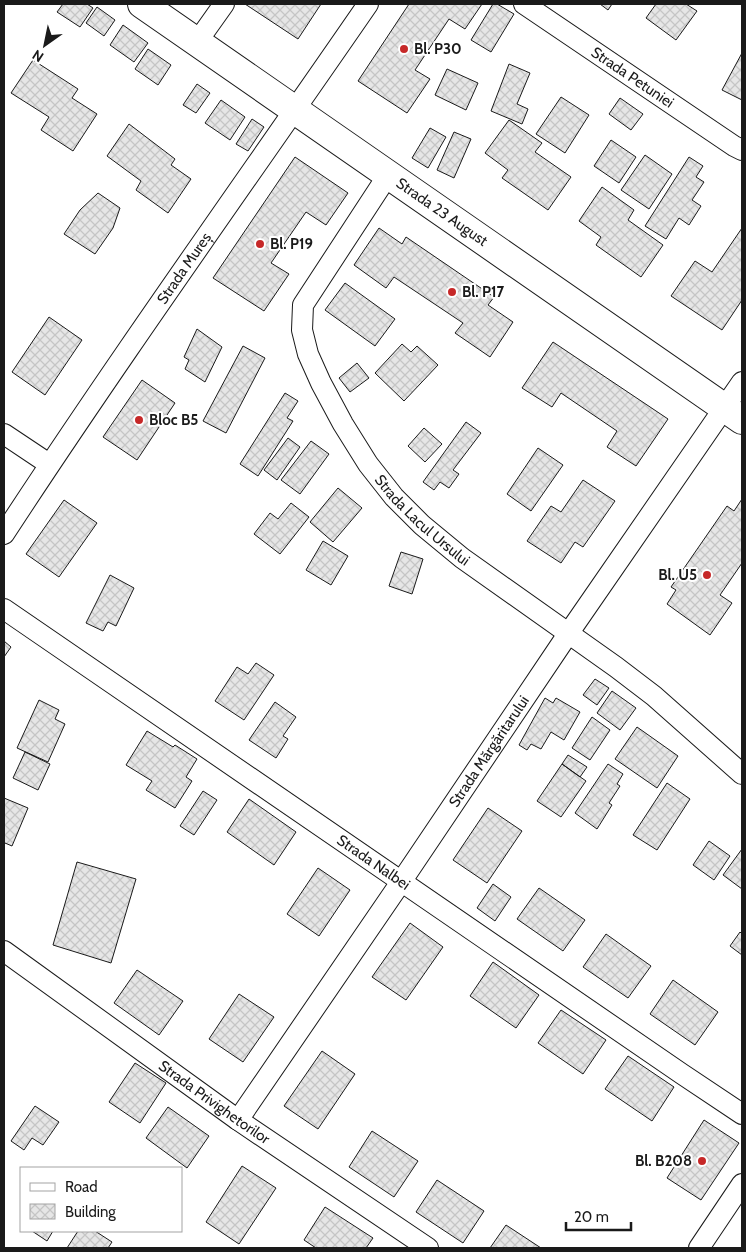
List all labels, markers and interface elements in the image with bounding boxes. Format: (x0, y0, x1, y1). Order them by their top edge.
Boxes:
north arrow (20, 20, 70, 70)
place label: Bl. P30 (414, 40, 462, 58)
marker: Bl. P30 (398, 43, 410, 55)
street label: Strada Petuniei (588, 43, 677, 112)
text: N (29, 46, 47, 66)
street label: Strada 23 August (393, 174, 491, 250)
street label: Strada Mureș (153, 229, 216, 307)
place label: Bl. P19 (270, 235, 313, 253)
marker: Bl. P19 (254, 238, 266, 250)
place label: Bl. P17 (462, 283, 504, 301)
marker: Bl. P17 (446, 286, 458, 298)
place label: Bloc B5 (149, 411, 198, 429)
marker: Bloc B5 (133, 414, 145, 426)
street label: Strada Lacul Ursului (371, 471, 473, 570)
place label: Bl. U5 (658, 566, 697, 584)
marker: Bl. U5 (701, 569, 713, 581)
street label: Strada Mărgăritarului (445, 692, 533, 810)
street label: Strada Nalbei (333, 831, 413, 894)
street label: Strada Privighetorilor (155, 1057, 274, 1148)
place label: Bl. B208 (635, 1152, 692, 1170)
marker: Bl. B208 (696, 1155, 708, 1167)
legend (20, 1167, 182, 1232)
text: Road (65, 1178, 98, 1196)
scale bar (566, 1200, 631, 1232)
text: Building (65, 1203, 116, 1221)
text: 20 m (574, 1208, 609, 1226)

